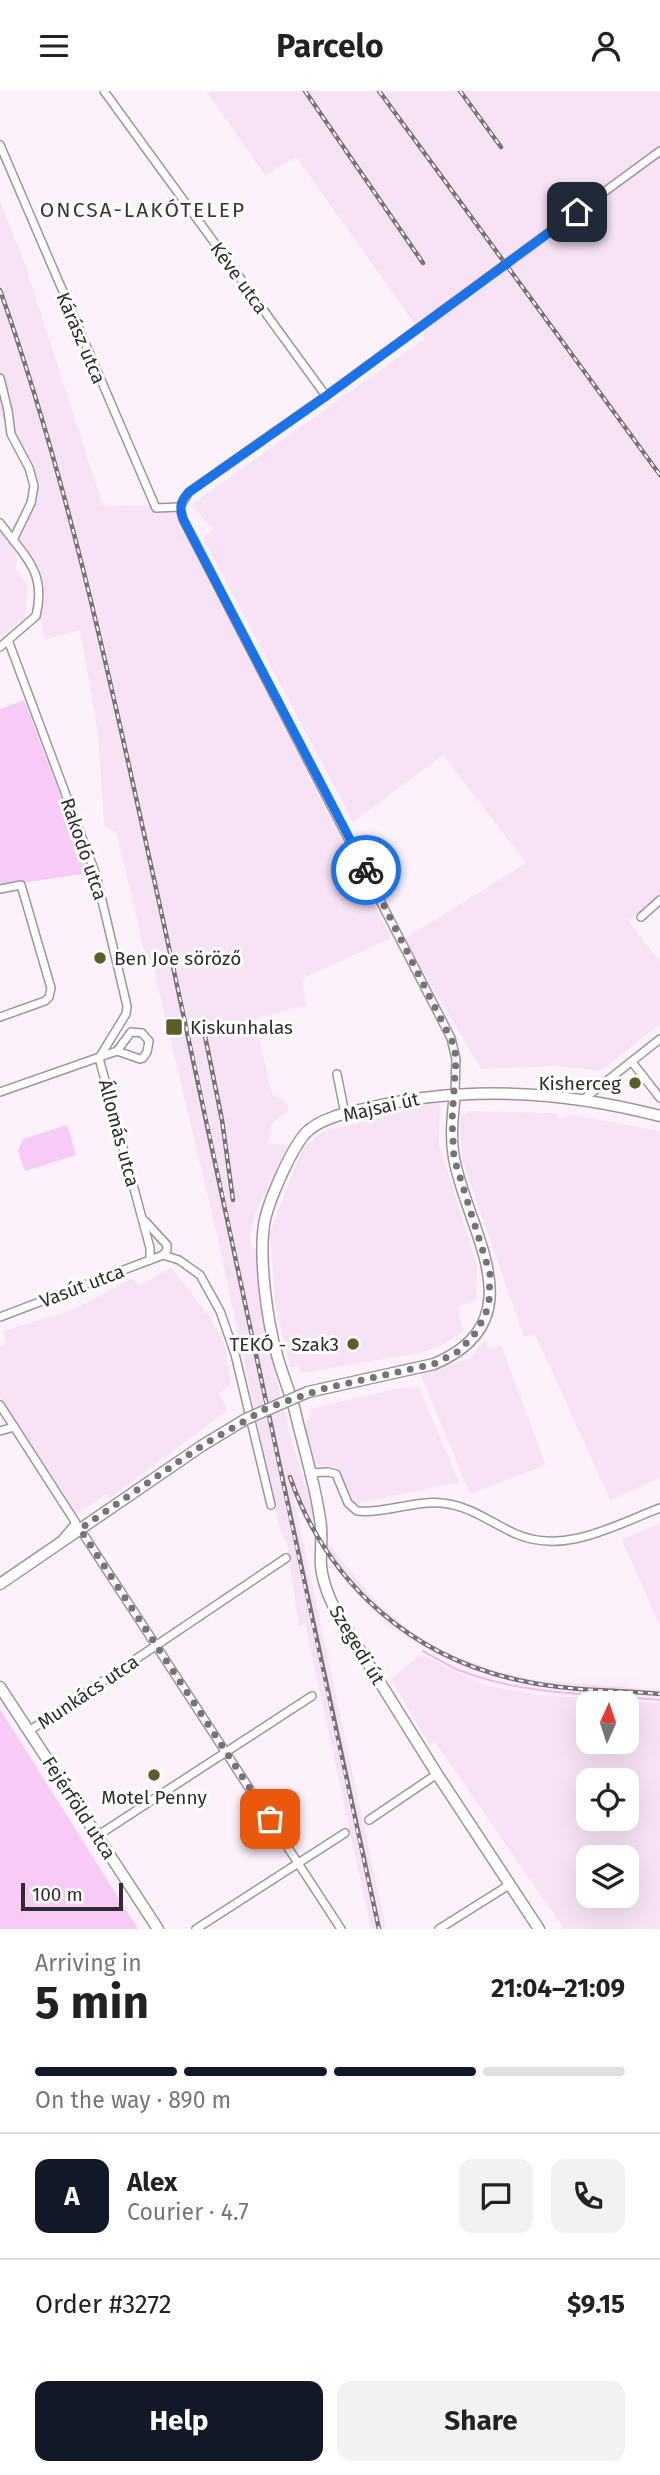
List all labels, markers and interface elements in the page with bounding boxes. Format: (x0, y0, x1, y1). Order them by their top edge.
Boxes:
icon: menu (35, 27, 73, 65)
text: Parcelo (276, 27, 384, 65)
icon: person (587, 27, 625, 65)
pin (547, 182, 607, 242)
icon: home (558, 193, 596, 231)
district label: ONCSA-LAKÓTELEP (40, 197, 246, 223)
street label: Kéve utca (205, 238, 273, 318)
street label: Kárász utca (51, 289, 111, 387)
street label: Rakodó utca (56, 795, 112, 903)
courier (331, 835, 401, 905)
icon: bike (347, 851, 385, 889)
place label: Ben Joe söröző (114, 947, 241, 970)
marker: Ben Joe söröző (92, 950, 108, 966)
place label: Kiskunhalas (190, 1016, 293, 1039)
marker: Kiskunhalas (164, 1017, 184, 1037)
place label: Kisherceg (538, 1072, 621, 1095)
marker: Kisherceg (627, 1075, 643, 1091)
street label: Állomás utca (94, 1077, 144, 1189)
street label: Majsai út (341, 1087, 422, 1127)
street label: Vasút utca (37, 1259, 127, 1313)
place label: TEKÓ - Szak3 (229, 1333, 339, 1356)
marker: TEKÓ - Szak3 (345, 1336, 361, 1352)
street label: Szegedi út (324, 1601, 390, 1689)
street label: Munkács utca (33, 1650, 143, 1734)
north arrow (576, 1691, 639, 1753)
map controls (576, 1691, 639, 1908)
street label: Fejérföld utca (37, 1752, 121, 1864)
marker: Motel Penny (146, 1767, 162, 1783)
button: locate (576, 1768, 639, 1831)
place label: Motel Penny (101, 1786, 208, 1809)
pin (240, 1789, 300, 1849)
icon: bag (251, 1800, 289, 1838)
button: layers (576, 1845, 639, 1908)
scale bar (21, 1880, 122, 1912)
text: 100 m (32, 1883, 83, 1906)
text: Arriving in (35, 1949, 142, 1977)
text: 21:04–21:09 (491, 1973, 625, 2004)
text: 5 min (35, 1975, 149, 2030)
text: On the way · 890 m (35, 2086, 231, 2114)
button: chat (459, 2159, 533, 2233)
button: phone (551, 2159, 625, 2233)
text: Alex (127, 2167, 177, 2198)
text: A (64, 2181, 80, 2212)
text: Courier · 4.7 (127, 2198, 249, 2226)
text: Order #3272 (35, 2289, 172, 2320)
text: $9.15 (567, 2289, 625, 2320)
button: Help (35, 2381, 323, 2461)
button: Share (337, 2381, 625, 2461)

